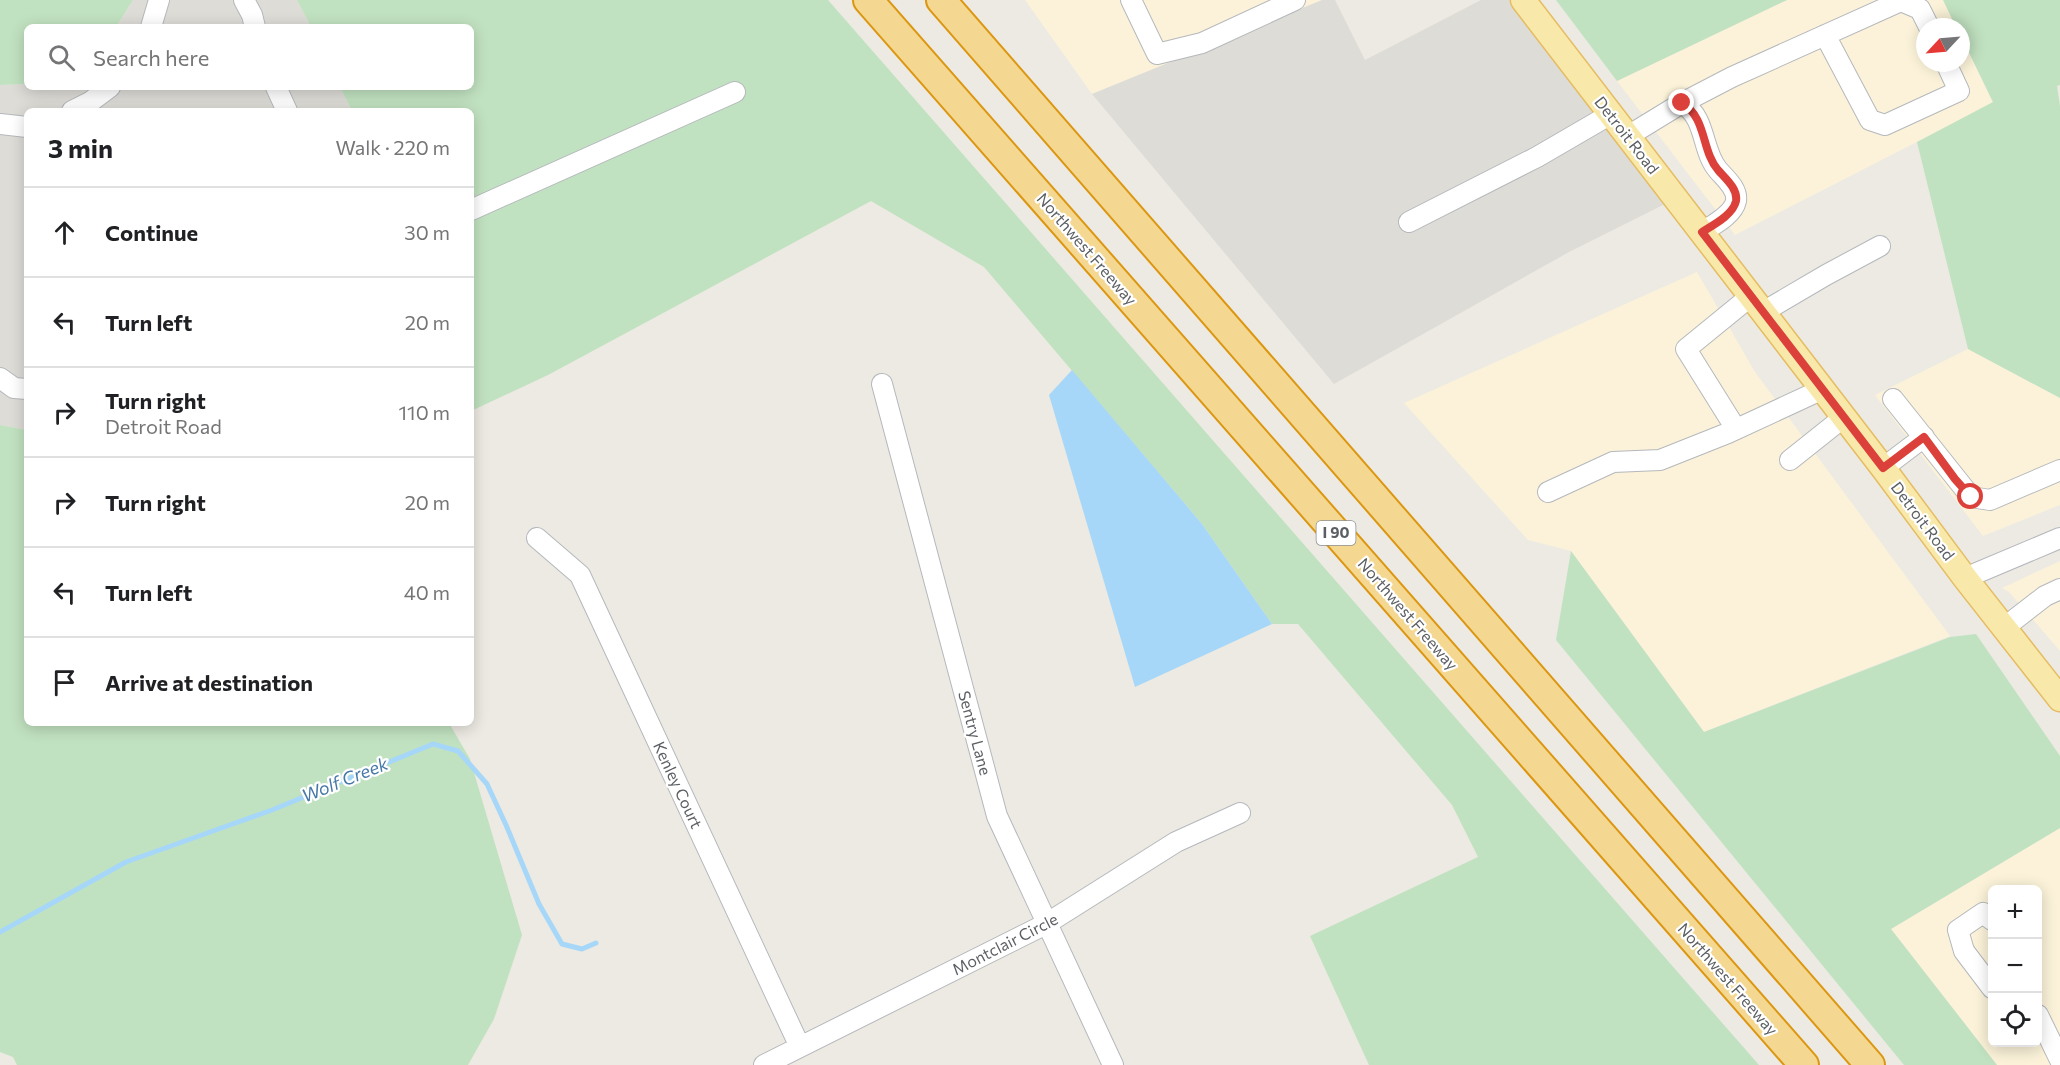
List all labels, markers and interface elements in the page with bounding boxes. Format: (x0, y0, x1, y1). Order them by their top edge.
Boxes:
north arrow (1916, 18, 1970, 72)
search box (24, 24, 474, 90)
icon: search (45, 41, 78, 74)
text: Search here (93, 44, 209, 71)
route end (1668, 89, 1694, 115)
street label: Detroit Road (1591, 92, 1664, 177)
text: 3 min (48, 132, 113, 163)
text: Walk · 220 m (335, 135, 450, 159)
street label: Northwest Freeway (1034, 189, 1141, 309)
icon: ahead (48, 216, 81, 249)
text: Continue (105, 219, 198, 246)
text: 30 m (404, 220, 450, 244)
icon: left (48, 306, 81, 339)
text: Turn left (105, 309, 192, 336)
text: 20 m (405, 310, 450, 334)
text: Turn right (105, 387, 206, 414)
icon: right (48, 396, 81, 429)
text: 110 m (399, 400, 450, 424)
text: Detroit Road (105, 414, 222, 438)
street label: Detroit Road (1888, 478, 1959, 564)
route start (1957, 483, 1983, 509)
icon: right (48, 486, 81, 519)
text: Turn right (105, 489, 206, 516)
text: 20 m (405, 490, 450, 514)
road number: I 90 (1316, 521, 1356, 545)
street label: Northwest Freeway (1355, 554, 1462, 674)
icon: left (48, 576, 81, 609)
text: Turn left (105, 579, 192, 606)
text: 40 m (404, 580, 450, 604)
icon: arrive (48, 666, 81, 699)
text: Arrive at destination (105, 669, 313, 696)
street label: Sentry Lane (955, 689, 996, 777)
street label: Kenley Court (650, 738, 707, 832)
water label: Wolf Creek (298, 751, 392, 806)
map controls (1988, 885, 2042, 1047)
button: + (1988, 885, 2042, 939)
street label: Montclair Circle (949, 909, 1061, 978)
street label: Northwest Freeway (1675, 919, 1782, 1039)
button: − (1988, 939, 2042, 993)
button: locate (1988, 993, 2042, 1047)

